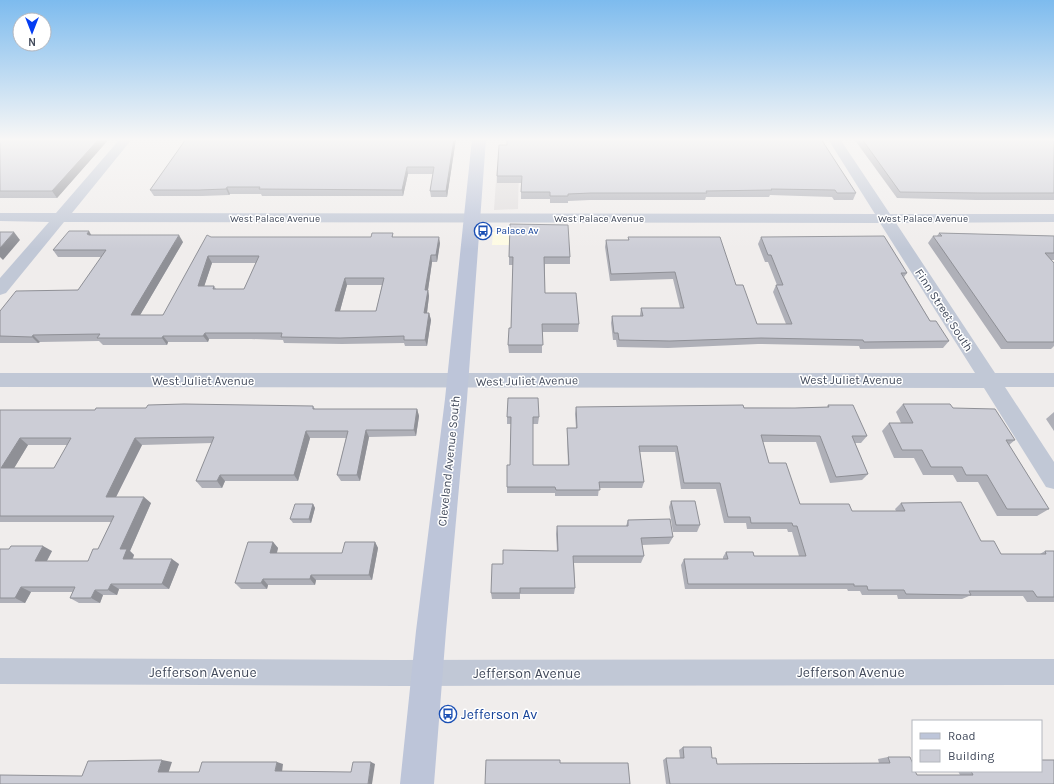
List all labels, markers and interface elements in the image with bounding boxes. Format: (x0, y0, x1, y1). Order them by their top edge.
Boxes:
north arrow (12, 12, 52, 52)
text: N (28, 35, 36, 48)
street label: West Palace Avenue (230, 213, 320, 225)
street label: West Palace Avenue (554, 213, 644, 225)
street label: West Palace Avenue (878, 213, 968, 225)
bus stop icon: Palace Av (473, 221, 493, 241)
place label: Palace Av (496, 225, 539, 237)
street label: Finn Street South (912, 266, 976, 354)
street label: West Juliet Avenue (476, 373, 578, 389)
street label: West Juliet Avenue (800, 373, 902, 387)
street label: West Juliet Avenue (152, 374, 254, 388)
street label: Cleveland Avenue South (435, 395, 463, 527)
street label: Jefferson Avenue (149, 664, 257, 681)
street label: Jefferson Avenue (797, 664, 905, 681)
street label: Jefferson Avenue (473, 665, 581, 682)
bus stop icon: Jefferson Av (438, 704, 458, 724)
place label: Jefferson Av (461, 706, 537, 723)
legend (912, 720, 1042, 772)
text: Road (948, 729, 976, 743)
text: Building (948, 749, 995, 763)

